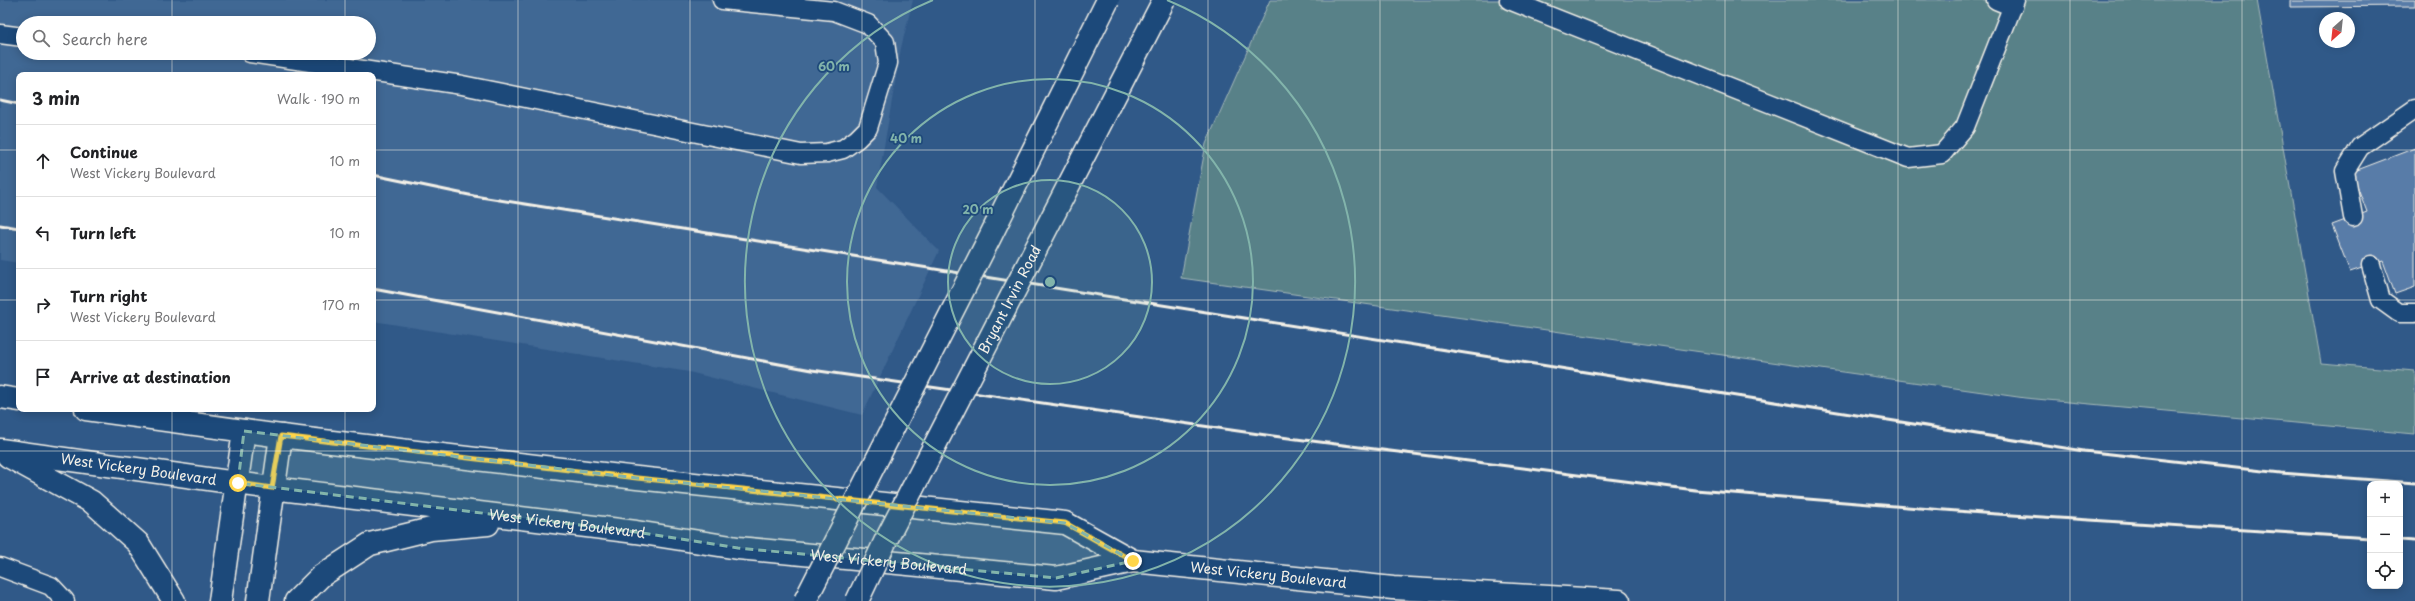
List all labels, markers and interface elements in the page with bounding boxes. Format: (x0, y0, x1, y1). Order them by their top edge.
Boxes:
north arrow (2319, 12, 2355, 48)
search box (16, 16, 376, 60)
icon: search (30, 27, 52, 49)
text: Search here (62, 27, 148, 50)
text: 60 m (818, 57, 850, 75)
text: 3 min (32, 85, 80, 111)
text: Walk · 190 m (277, 89, 360, 108)
text: 40 m (890, 129, 922, 147)
text: Continue (70, 140, 138, 163)
icon: ahead (32, 150, 54, 172)
text: 10 m (330, 151, 360, 170)
text: West Vickery Boulevard (70, 163, 216, 182)
text: 20 m (962, 200, 994, 218)
text: Turn left (70, 221, 136, 244)
icon: left (32, 222, 54, 244)
text: 10 m (330, 223, 360, 242)
street label: Bryant Irvin Road (973, 241, 1046, 357)
centre of rings (1043, 275, 1057, 289)
text: Turn right (70, 284, 147, 307)
icon: right (32, 294, 54, 316)
text: 170 m (322, 295, 360, 314)
text: West Vickery Boulevard (70, 307, 216, 326)
text: Arrive at destination (70, 365, 231, 388)
icon: arrive (32, 366, 54, 388)
street label: West Vickery Boulevard (59, 448, 218, 490)
route start (229, 474, 247, 492)
map controls (2367, 481, 2403, 589)
button: + (2367, 481, 2403, 517)
street label: West Vickery Boulevard (488, 503, 647, 543)
button: − (2367, 517, 2403, 553)
street label: West Vickery Boulevard (810, 544, 968, 580)
route end (1124, 552, 1142, 570)
button: locate (2367, 553, 2403, 589)
street label: West Vickery Boulevard (1189, 556, 1348, 593)

